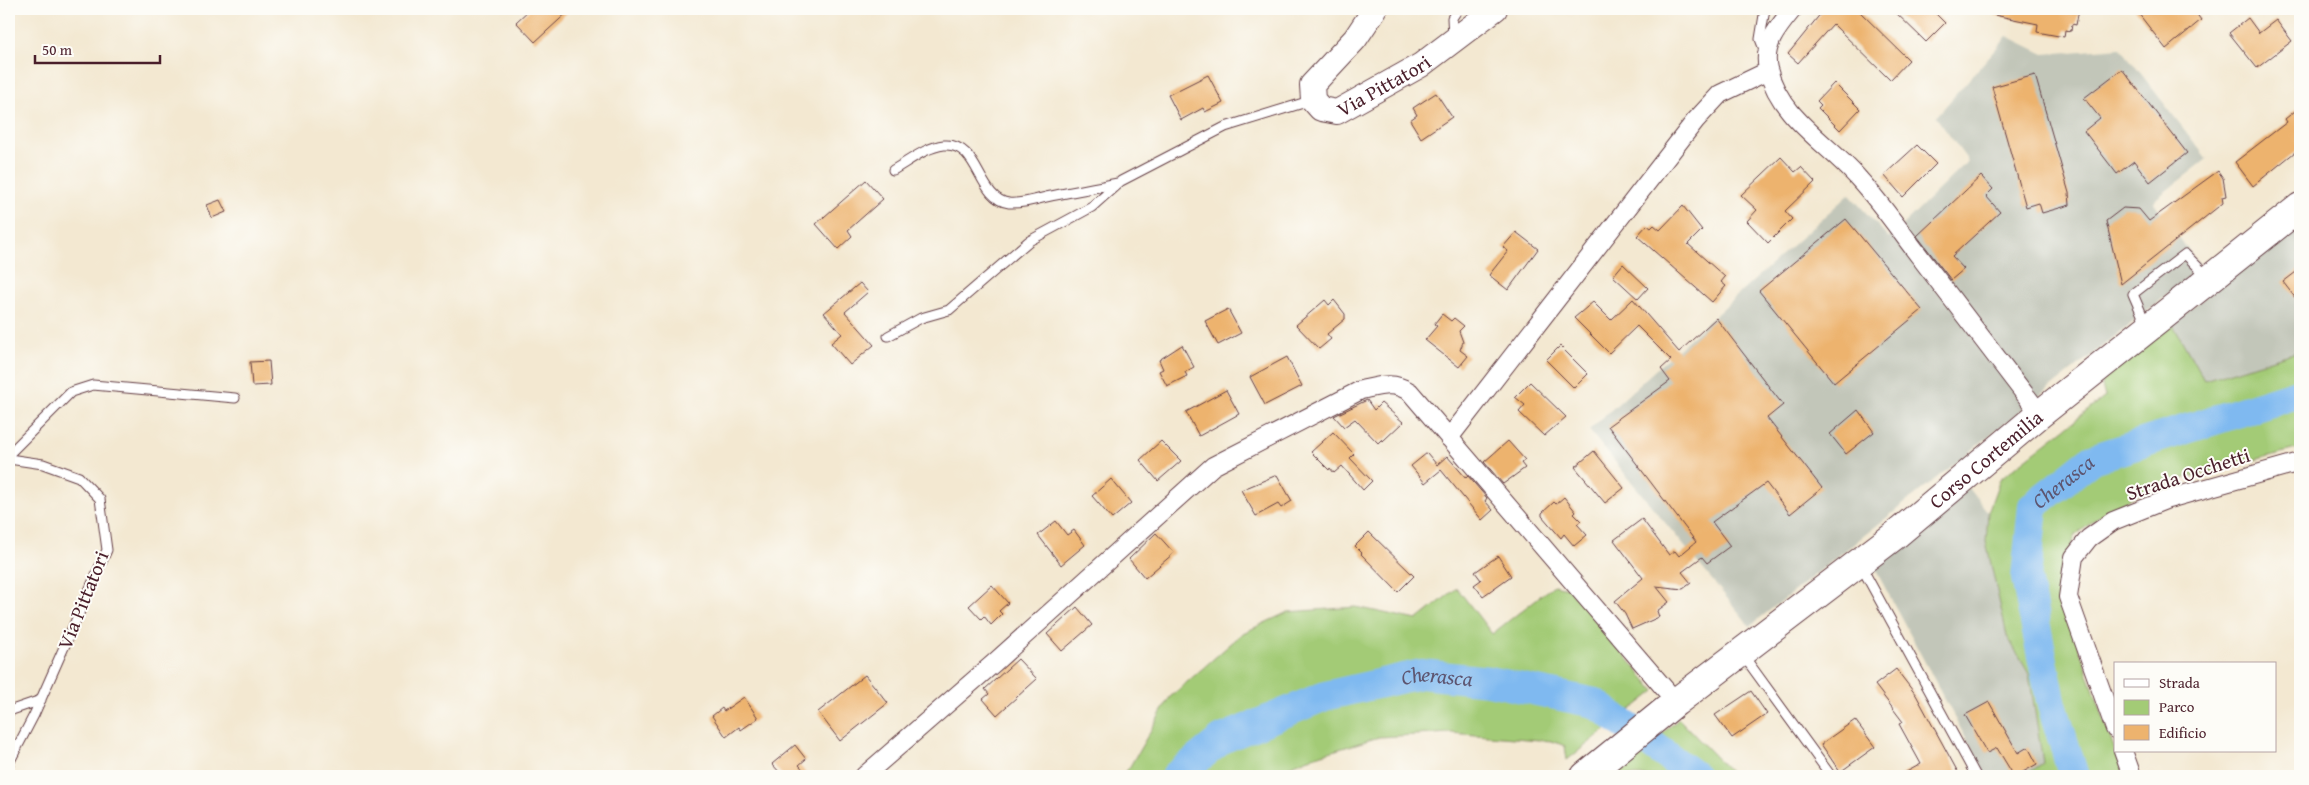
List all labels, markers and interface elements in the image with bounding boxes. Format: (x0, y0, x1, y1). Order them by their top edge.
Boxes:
scale bar (35, 32, 160, 64)
text: 50 m (42, 39, 73, 60)
street label: Via Pittatori (1331, 47, 1437, 123)
street label: Corso Cortemilia (1922, 402, 2049, 515)
street label: Strada Occhetti (2122, 440, 2254, 507)
water label: Cherasca (2025, 447, 2101, 516)
street label: Via Pittatori (50, 546, 116, 653)
water label: Cherasca (1398, 658, 1475, 694)
legend (2114, 662, 2276, 752)
text: Strada (2159, 672, 2200, 693)
text: Parco (2159, 696, 2195, 717)
text: Edificio (2159, 722, 2207, 743)

